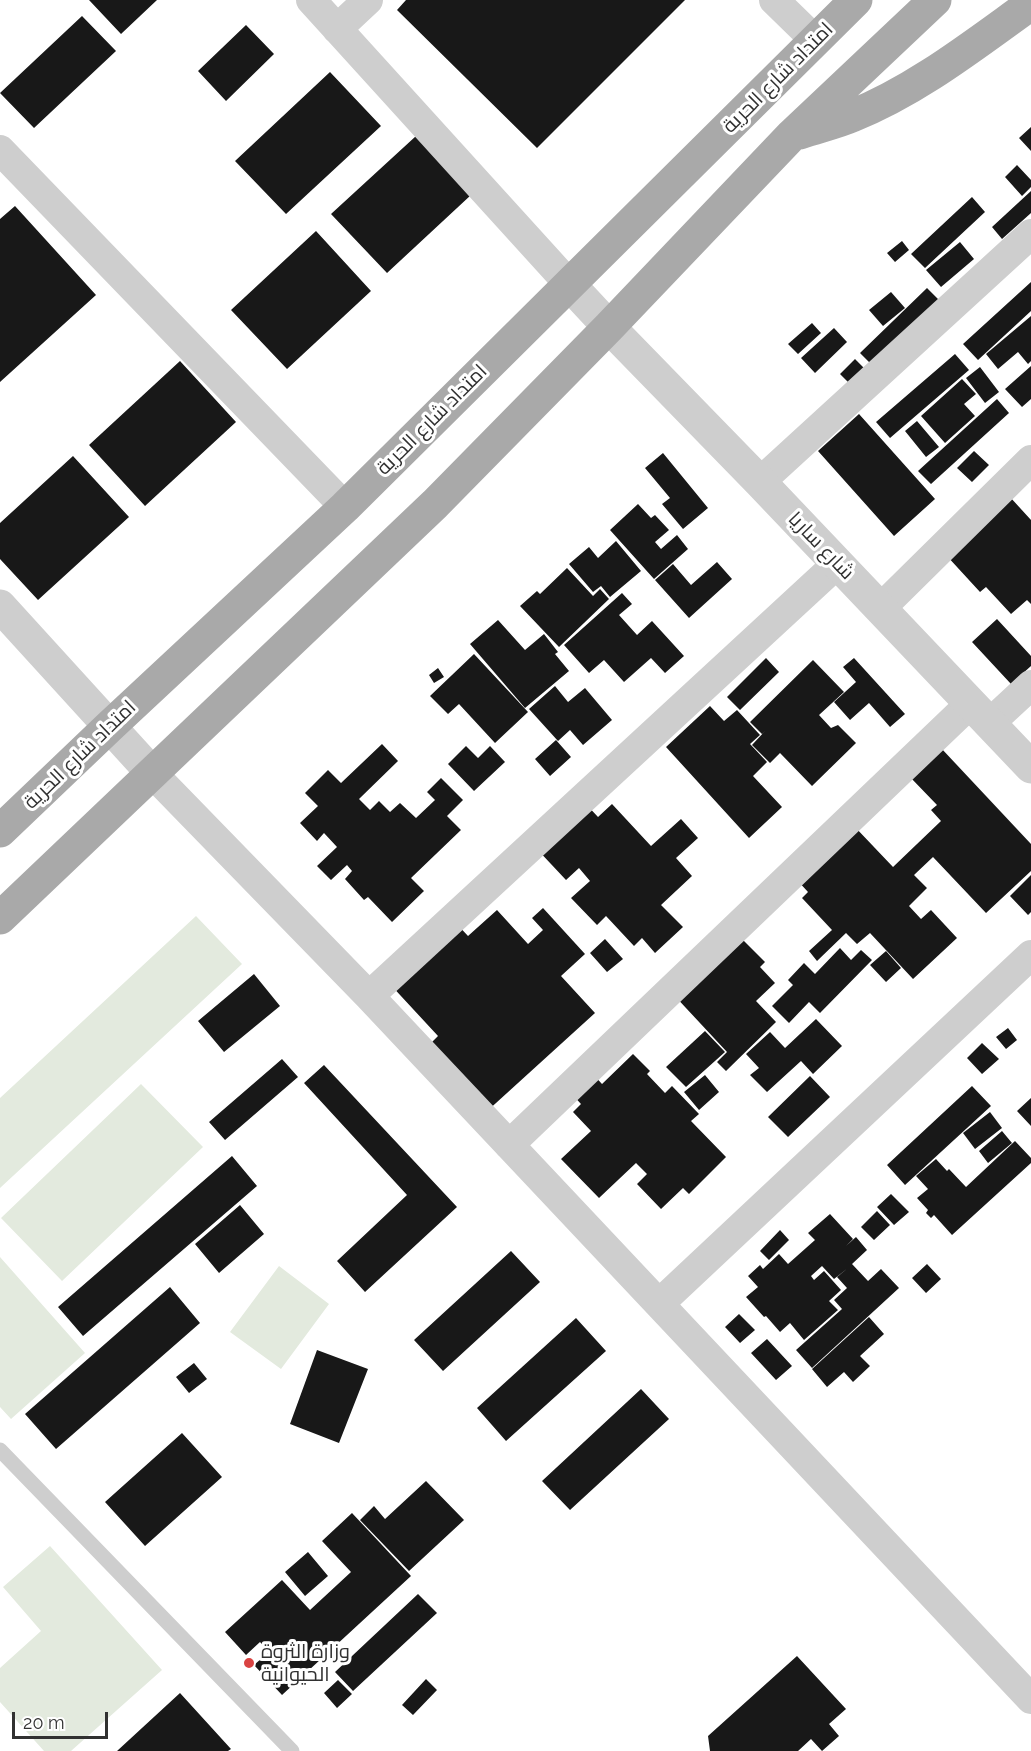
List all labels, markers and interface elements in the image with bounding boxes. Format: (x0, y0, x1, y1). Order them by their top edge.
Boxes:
street label: امتداد شارع الحرية (718, 18, 838, 138)
street label: امتداد شارع الحرية (372, 360, 492, 480)
street label: شارع ساريا (783, 507, 859, 585)
street label: امتداد شارع الحرية (19, 696, 141, 814)
place label: وزارة الثروة الحيوانية (261, 1640, 350, 1687)
marker: وزارة الثروة الحيوانية (242, 1656, 256, 1670)
scale bar (15, 1700, 111, 1738)
text: 20 m (23, 1712, 65, 1733)

